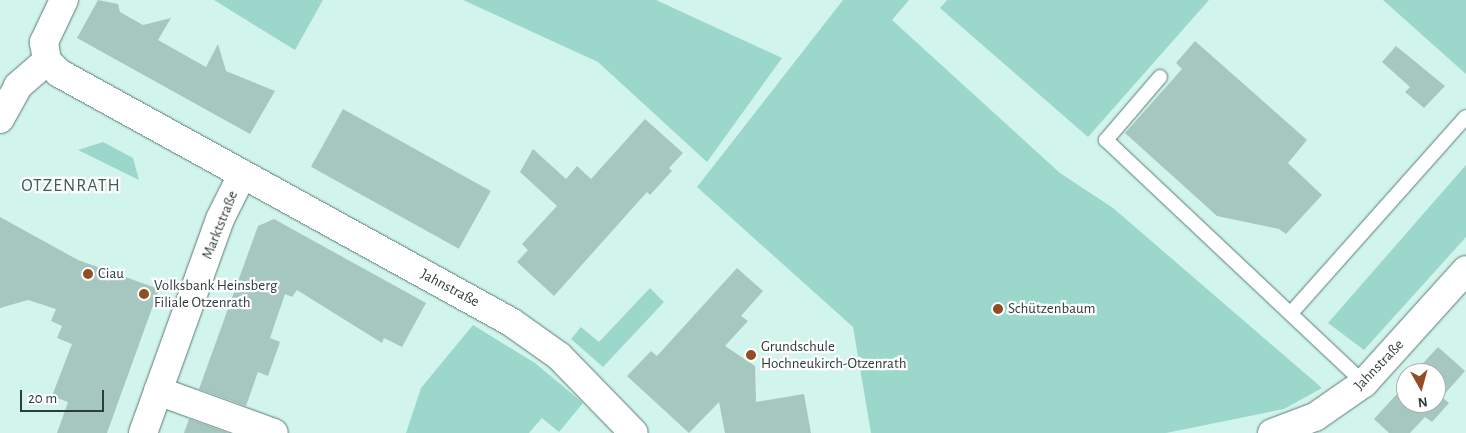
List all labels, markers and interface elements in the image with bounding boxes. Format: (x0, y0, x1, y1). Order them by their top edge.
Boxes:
district label: OTZENRATH (20, 175, 122, 197)
street label: Marktstraße (198, 188, 242, 262)
place label: Ciau (98, 265, 124, 283)
street label: Jahnstraße (418, 265, 482, 311)
marker: Ciau (82, 268, 94, 280)
place label: Volksbank Heinsberg Filiale Otzenrath (154, 276, 277, 311)
marker: Volksbank Heinsberg Filiale Otzenrath (138, 288, 150, 300)
place label: Schützenbaum (1008, 300, 1096, 318)
marker: Schützenbaum (992, 303, 1004, 315)
street label: Jahnstraße (1350, 336, 1408, 394)
place label: Grundschule Hochneukirch-Otzenrath (761, 337, 907, 372)
marker: Grundschule Hochneukirch-Otzenrath (745, 349, 757, 361)
north arrow (1396, 363, 1446, 413)
scale bar (22, 380, 106, 412)
text: 20 m (28, 391, 57, 406)
text: N (1417, 394, 1428, 409)

